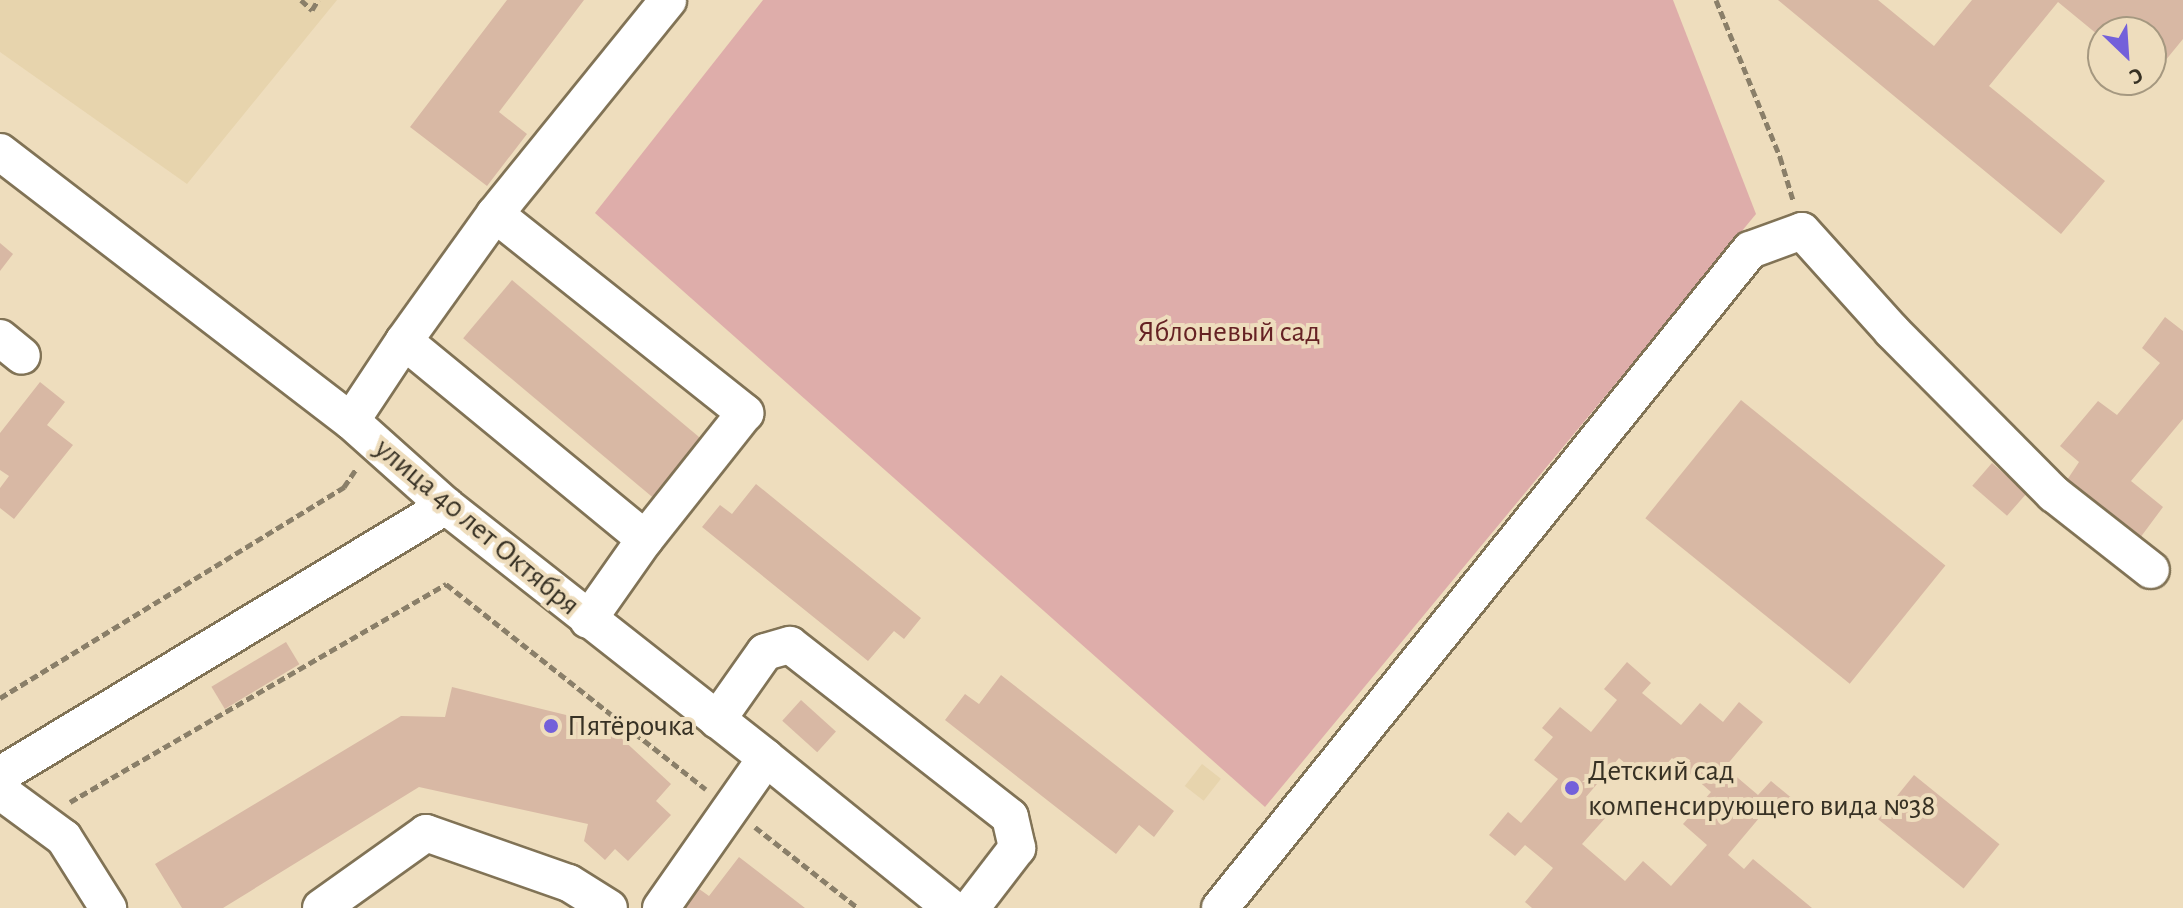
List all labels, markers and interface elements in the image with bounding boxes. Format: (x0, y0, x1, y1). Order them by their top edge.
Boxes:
north arrow (2087, 16, 2167, 96)
text: С (2126, 63, 2146, 88)
park label: Яблоневый сад (1138, 314, 1320, 350)
street label: улица 40 лет Октября (367, 431, 587, 623)
place label: Пятёрочка (567, 708, 695, 744)
marker: Пятёрочка (542, 717, 560, 735)
place label: Детский сад компенсирующего вида №38 (1588, 753, 1936, 824)
marker: Детский сад компенсирующего вида №38 (1563, 779, 1581, 797)

